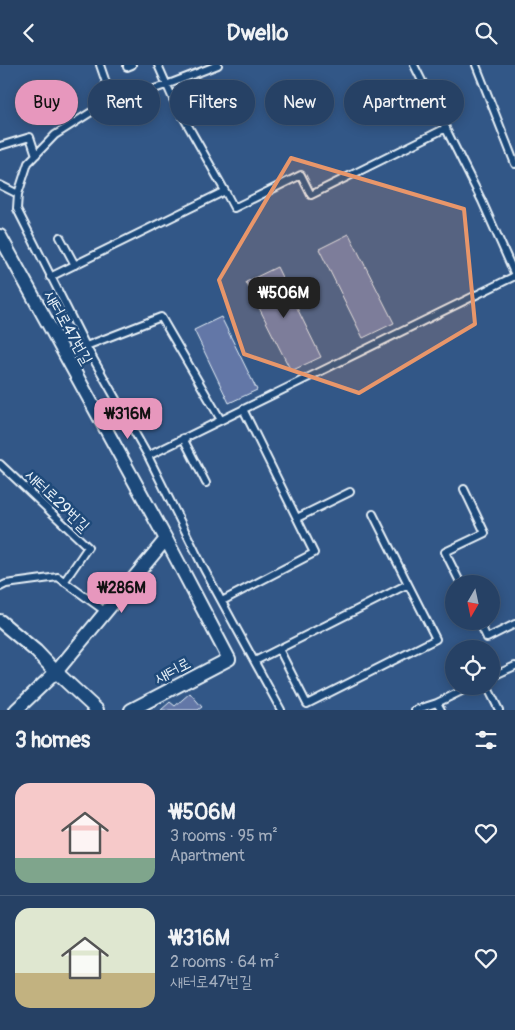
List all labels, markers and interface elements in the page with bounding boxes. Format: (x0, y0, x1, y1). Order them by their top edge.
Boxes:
icon: back (15, 19, 43, 47)
text: Dwello (227, 19, 288, 47)
icon: search (472, 19, 500, 47)
chip: Buy (15, 80, 78, 125)
chip: Rent (88, 80, 160, 125)
chip: Filters (170, 80, 255, 125)
chip: New (265, 80, 334, 125)
chip: Apartment (344, 80, 464, 125)
pin: ₩506M (249, 277, 319, 319)
text: ₩506M (259, 283, 309, 303)
street label: 새터로47번길 (39, 287, 97, 368)
pin: ₩316M (93, 397, 163, 440)
text: ₩316M (105, 404, 151, 424)
street label: 새터로29번길 (21, 465, 94, 536)
pin: ₩286M (87, 571, 157, 614)
north arrow (445, 575, 500, 630)
map controls (445, 575, 500, 695)
text: ₩286M (98, 578, 146, 598)
button: locate (445, 640, 500, 695)
street label: 새터로 (151, 653, 194, 689)
icon: filters (472, 726, 500, 754)
text: 3 homes (15, 727, 90, 754)
text: ₩506M (170, 799, 236, 826)
icon: home (55, 803, 115, 863)
icon: heart (472, 819, 500, 847)
text: 3 rooms · 95 m² (170, 826, 278, 846)
text: Apartment (170, 846, 245, 866)
text: ₩316M (170, 925, 230, 952)
icon: home (55, 928, 115, 988)
icon: heart (472, 944, 500, 972)
text: 2 rooms · 64 m² (170, 952, 280, 972)
text: 새터로47번길 (170, 972, 252, 992)

